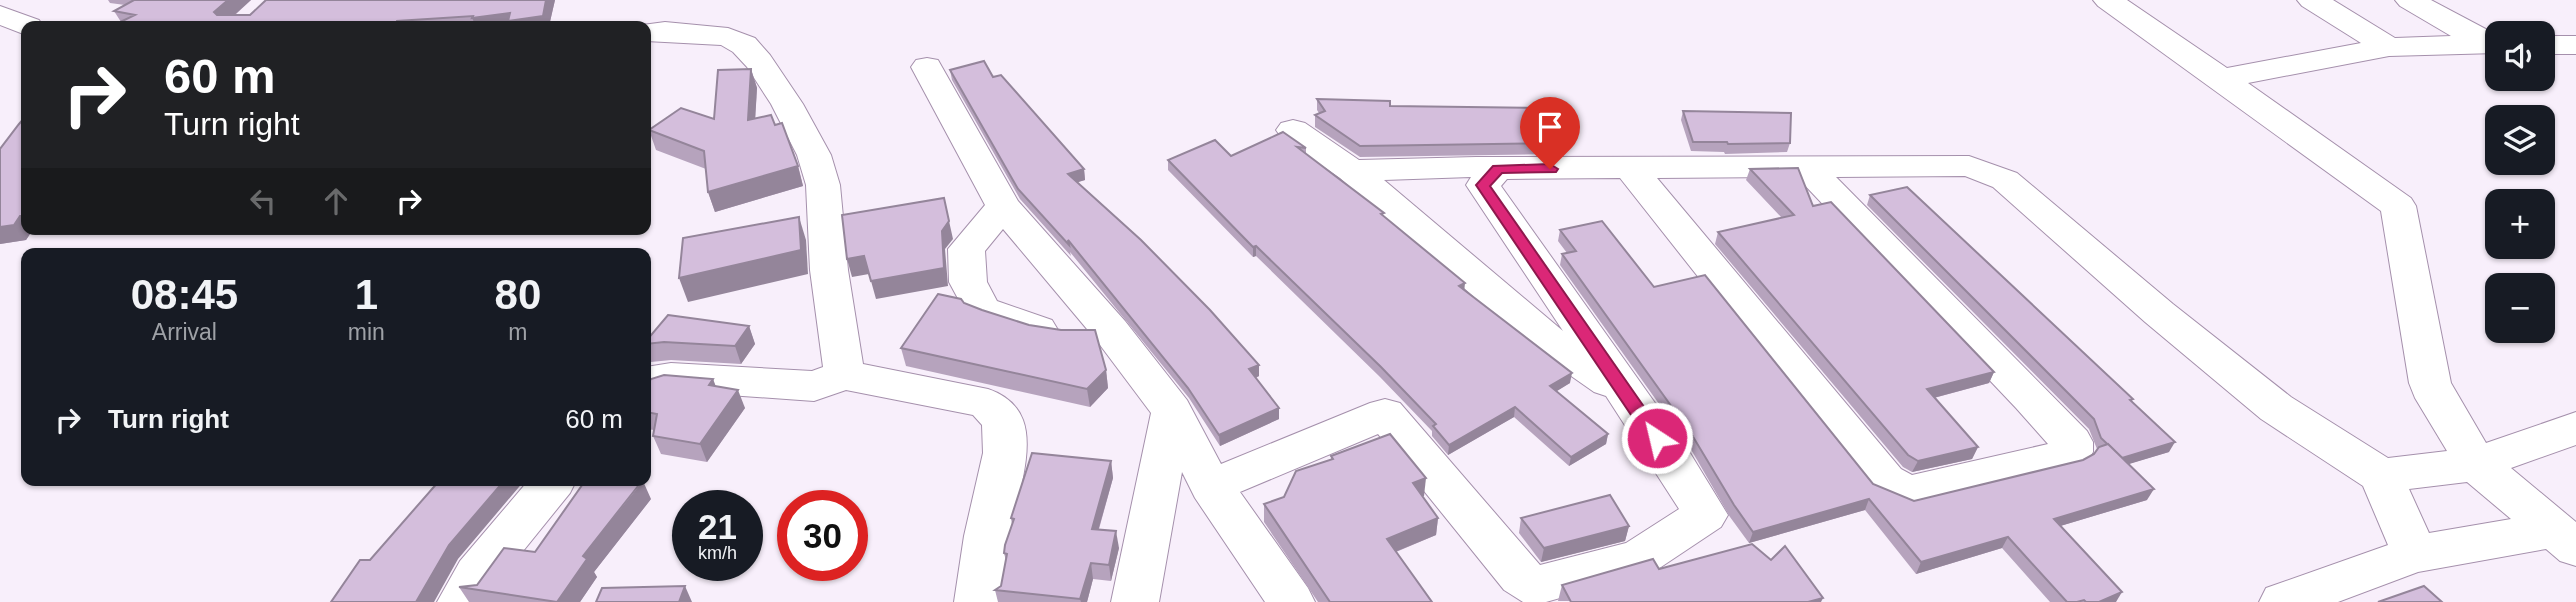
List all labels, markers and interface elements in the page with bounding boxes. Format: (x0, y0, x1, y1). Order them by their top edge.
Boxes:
map controls (2485, 21, 2555, 343)
button: sound (2485, 21, 2555, 91)
icon: right (49, 49, 140, 140)
text: 60 m (164, 49, 276, 103)
pin (1520, 97, 1580, 169)
button: layers (2485, 105, 2555, 175)
text: Turn right (164, 106, 300, 142)
icon: arrive (1531, 108, 1569, 146)
icon: left (244, 182, 282, 220)
icon: ahead (317, 182, 355, 220)
icon: right (390, 182, 428, 220)
button: + (2485, 189, 2555, 259)
text: 08:45 (131, 271, 238, 318)
text: 1 (355, 271, 378, 318)
text: 80 (495, 271, 541, 318)
button: − (2485, 273, 2555, 343)
text: Arrival (152, 319, 217, 345)
text: min (348, 319, 385, 345)
text: m (508, 319, 527, 345)
icon: right (49, 401, 87, 439)
position arrow (1620, 401, 1694, 475)
text: Turn right (108, 404, 229, 434)
text: 60 m (565, 404, 623, 434)
speed limit sign: 30 (777, 490, 868, 581)
text: 21 (698, 507, 737, 546)
text: km/h (698, 543, 737, 563)

